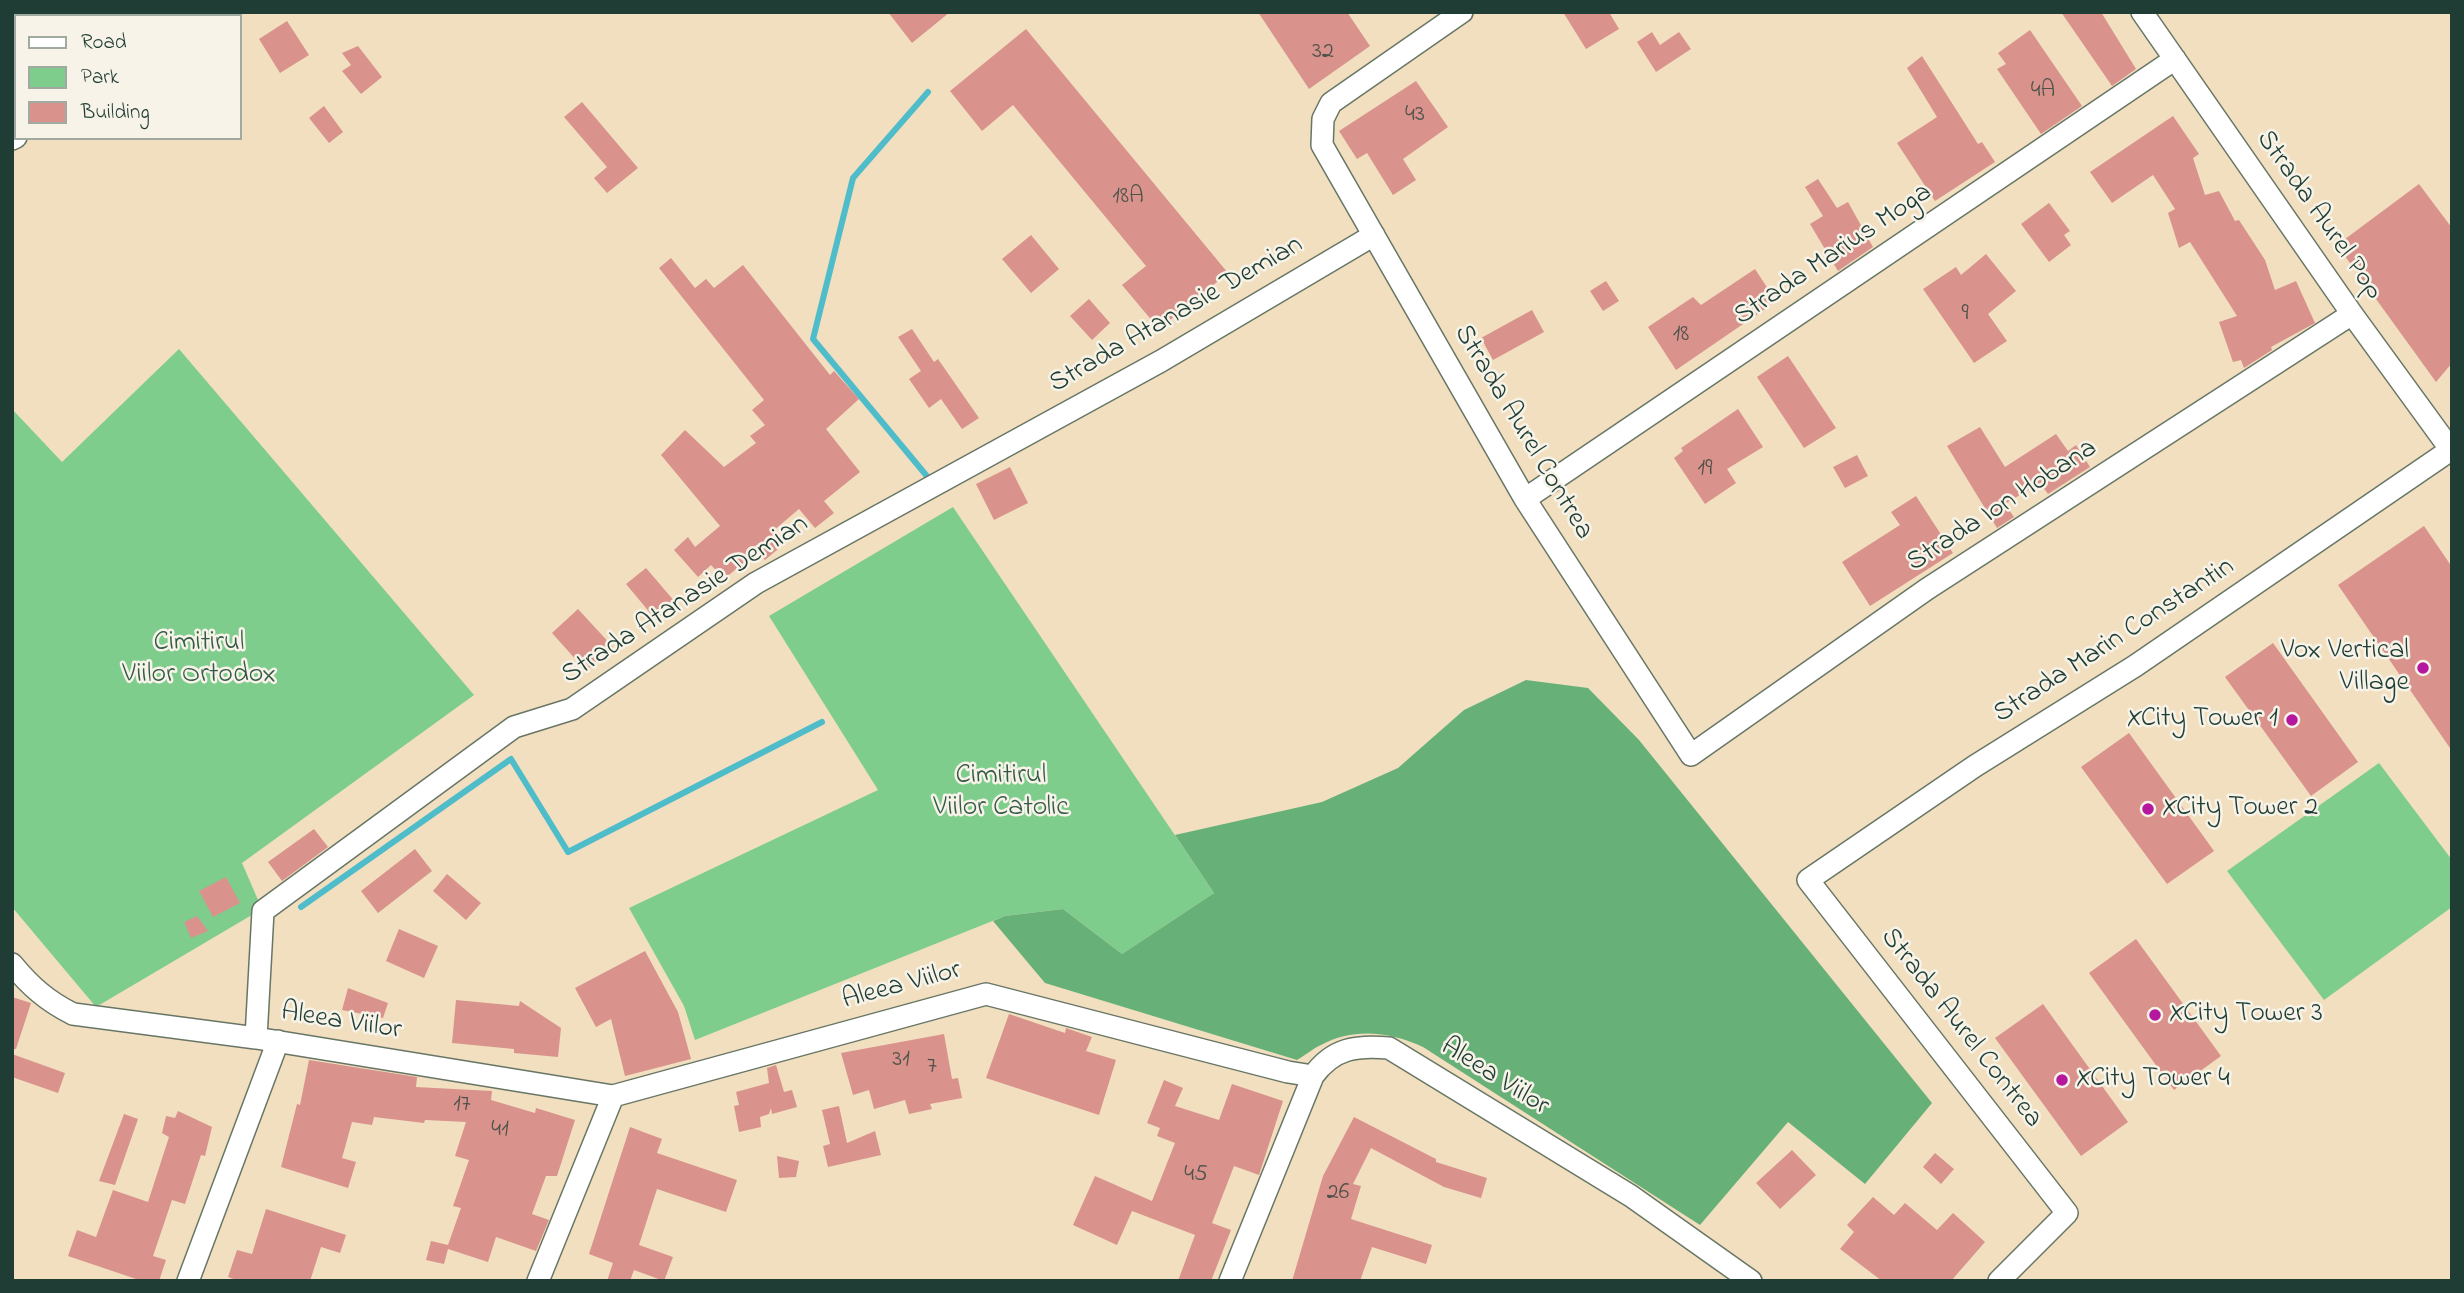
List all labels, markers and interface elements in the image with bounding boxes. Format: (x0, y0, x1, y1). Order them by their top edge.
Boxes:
legend (14, 14, 242, 140)
text: Road (81, 28, 127, 58)
house number: 32 (1312, 39, 1334, 67)
text: Park (81, 63, 119, 93)
house number: 4A (2031, 78, 2055, 106)
text: Building (81, 98, 150, 128)
house number: 43 (1405, 102, 1425, 130)
street label: Strada Aurel Pop (2247, 125, 2389, 307)
street label: Strada Marius Moga (1729, 177, 1939, 335)
house number: 18A (1112, 184, 1144, 212)
street label: Strada Atanasie Demian (1044, 230, 1310, 402)
house number: 9 (1961, 301, 1969, 329)
street label: Strada Aurel Contrea (1445, 320, 1599, 546)
house number: 18 (1673, 322, 1689, 350)
street label: Strada Ion Hobana (1902, 433, 2104, 581)
house number: 19 (1698, 456, 1712, 484)
street label: Strada Atanasie Demian (556, 509, 816, 693)
street label: Strada Marin Constantin (1988, 552, 2242, 732)
park label: Cimitirul Viilor Ortodox (122, 627, 276, 693)
place label: Vox Vertical Village (2281, 635, 2409, 701)
marker: Vox Vertical Village (2415, 660, 2431, 676)
place label: XCity Tower 1 (2127, 703, 2278, 737)
marker: XCity Tower 1 (2284, 712, 2300, 728)
park label: Cimitirul Viilor Catolic (933, 760, 1069, 826)
place label: XCity Tower 2 (2162, 792, 2318, 826)
marker: XCity Tower 2 (2140, 801, 2156, 817)
street label: Strada Aurel Contrea (1871, 922, 2049, 1136)
street label: Aleea Viilor (839, 955, 965, 1019)
street label: Aleea Viilor (278, 997, 404, 1049)
place label: XCity Tower 3 (2169, 998, 2323, 1032)
marker: XCity Tower 3 (2147, 1007, 2163, 1023)
street label: Aleea Viilor (1433, 1031, 1555, 1125)
house number: 31 (892, 1047, 910, 1075)
house number: 7 (927, 1054, 937, 1082)
place label: XCity Tower 4 (2076, 1063, 2230, 1097)
marker: XCity Tower 4 (2054, 1072, 2070, 1088)
house number: 17 (453, 1092, 471, 1120)
house number: 41 (491, 1117, 509, 1145)
house number: 45 (1184, 1162, 1208, 1190)
house number: 26 (1327, 1180, 1349, 1208)

